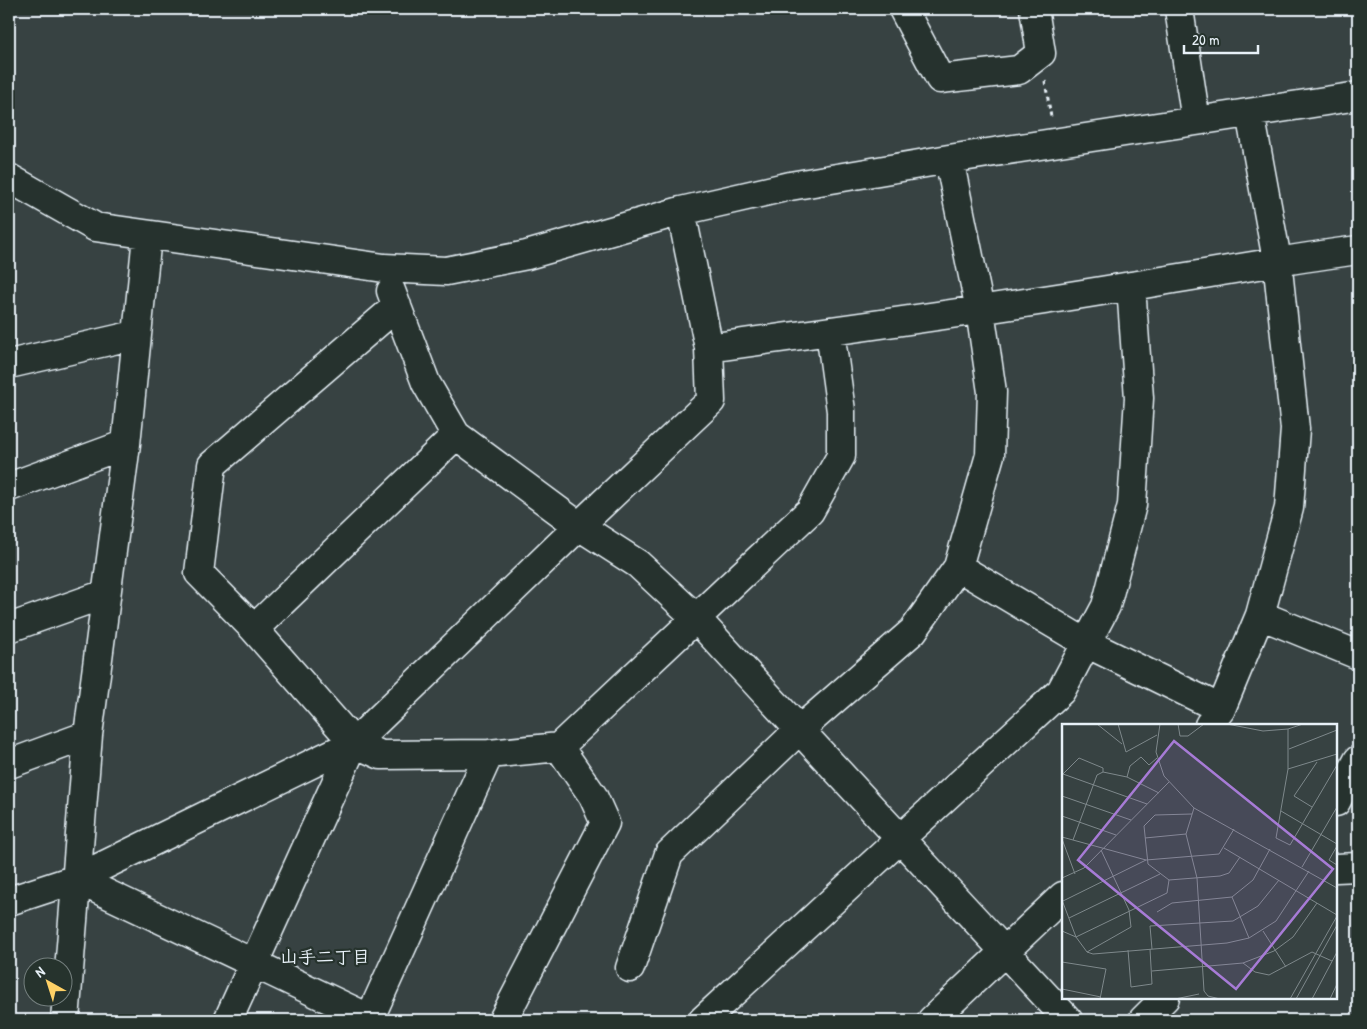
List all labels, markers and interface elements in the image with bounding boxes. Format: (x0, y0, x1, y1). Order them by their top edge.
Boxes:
scale bar (1184, 22, 1258, 54)
text: 20 m (1192, 29, 1219, 50)
inset map (1062, 724, 1337, 999)
district label: 山手二丁目 (280, 944, 370, 969)
north arrow (22, 956, 72, 1006)
text: N (31, 961, 49, 981)

